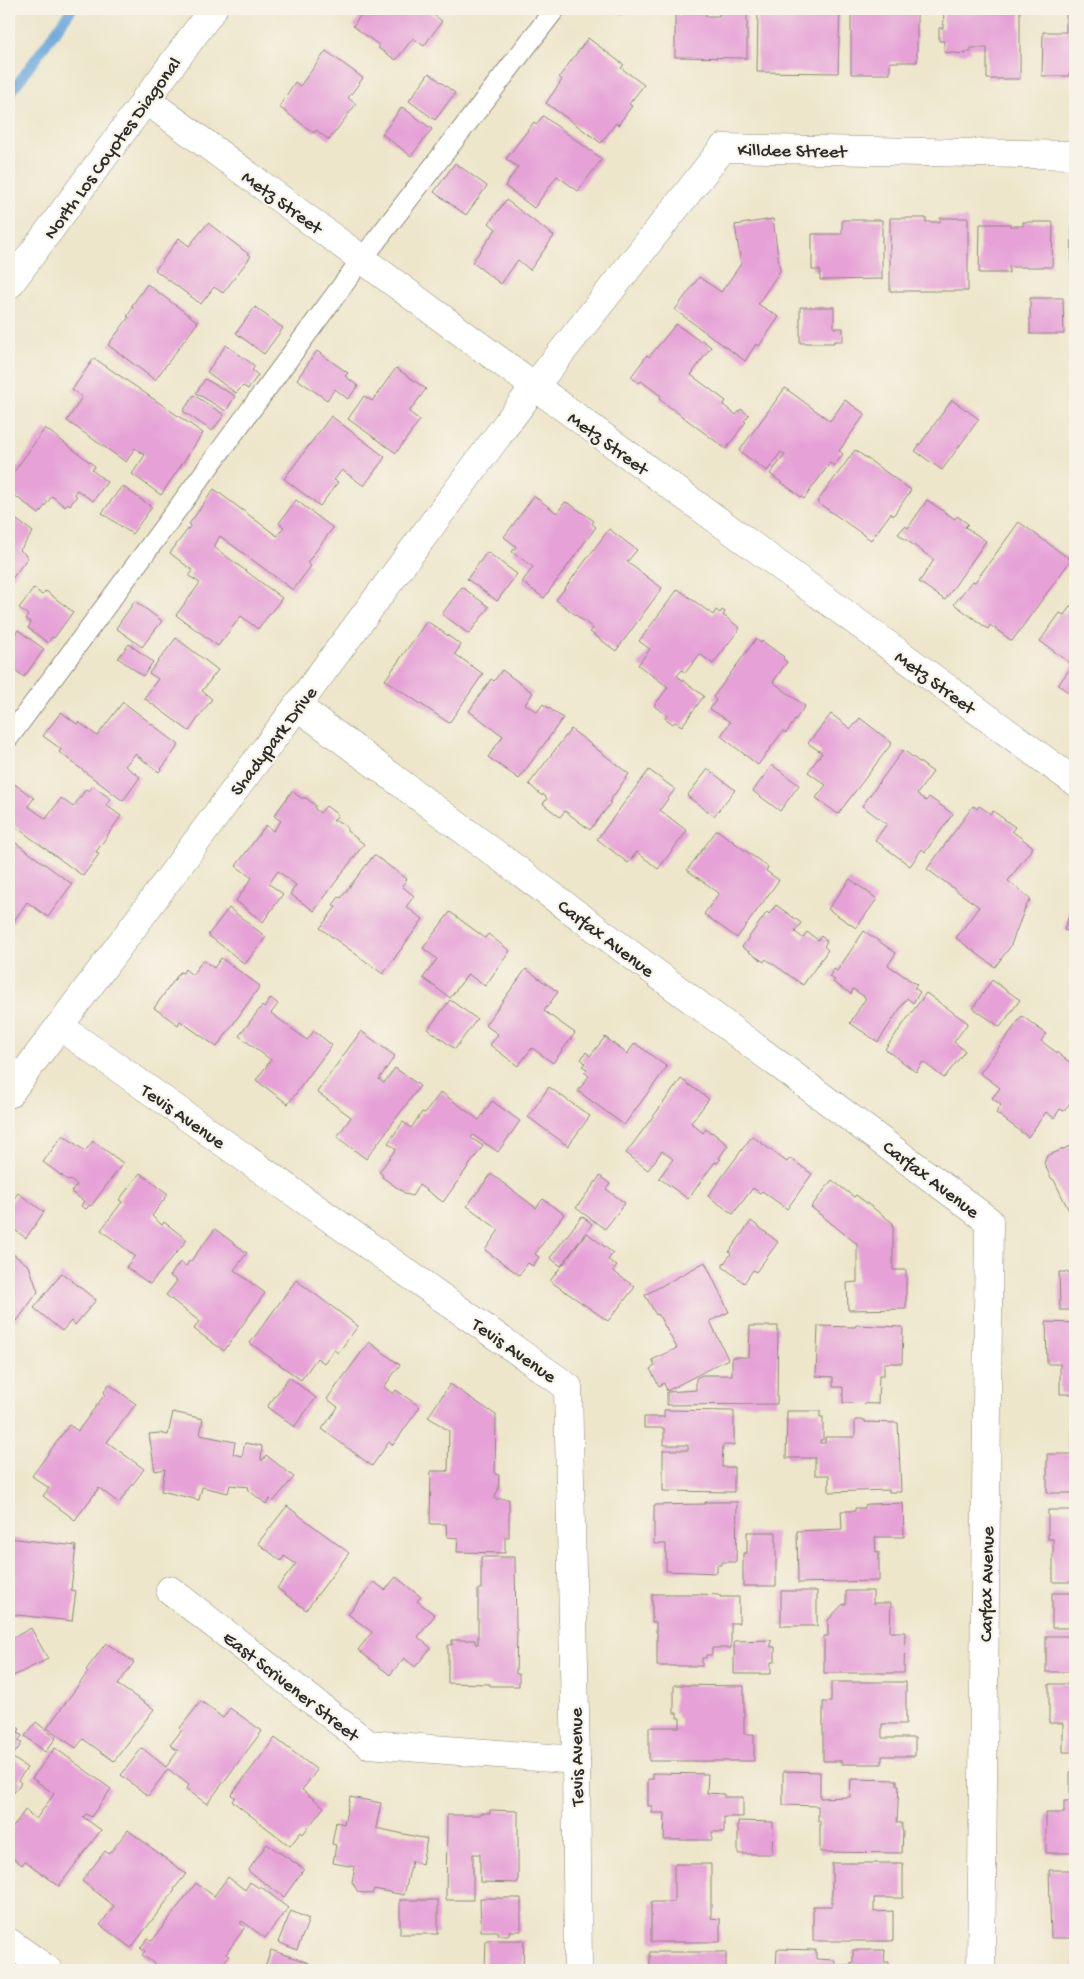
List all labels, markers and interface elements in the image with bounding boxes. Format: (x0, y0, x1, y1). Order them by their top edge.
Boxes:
street label: North Los Coyotes Diagonal (40, 53, 188, 245)
street label: Killdee Street (737, 140, 849, 165)
street label: Metz Street (236, 167, 328, 242)
street label: Metz Street (562, 408, 654, 483)
street label: Metz Street (889, 647, 981, 722)
street label: Shadypark Drive (226, 683, 324, 801)
street label: Carfax Avenue (552, 896, 658, 984)
street label: Tevis Avenue (134, 1080, 229, 1156)
street label: Carfax Avenue (877, 1137, 983, 1225)
street label: Tevis Avenue (465, 1314, 560, 1390)
street label: Carfax Avenue (976, 1526, 1001, 1642)
street label: East Scrivener Street (217, 1627, 364, 1750)
street label: Tevis Avenue (566, 1707, 591, 1807)

